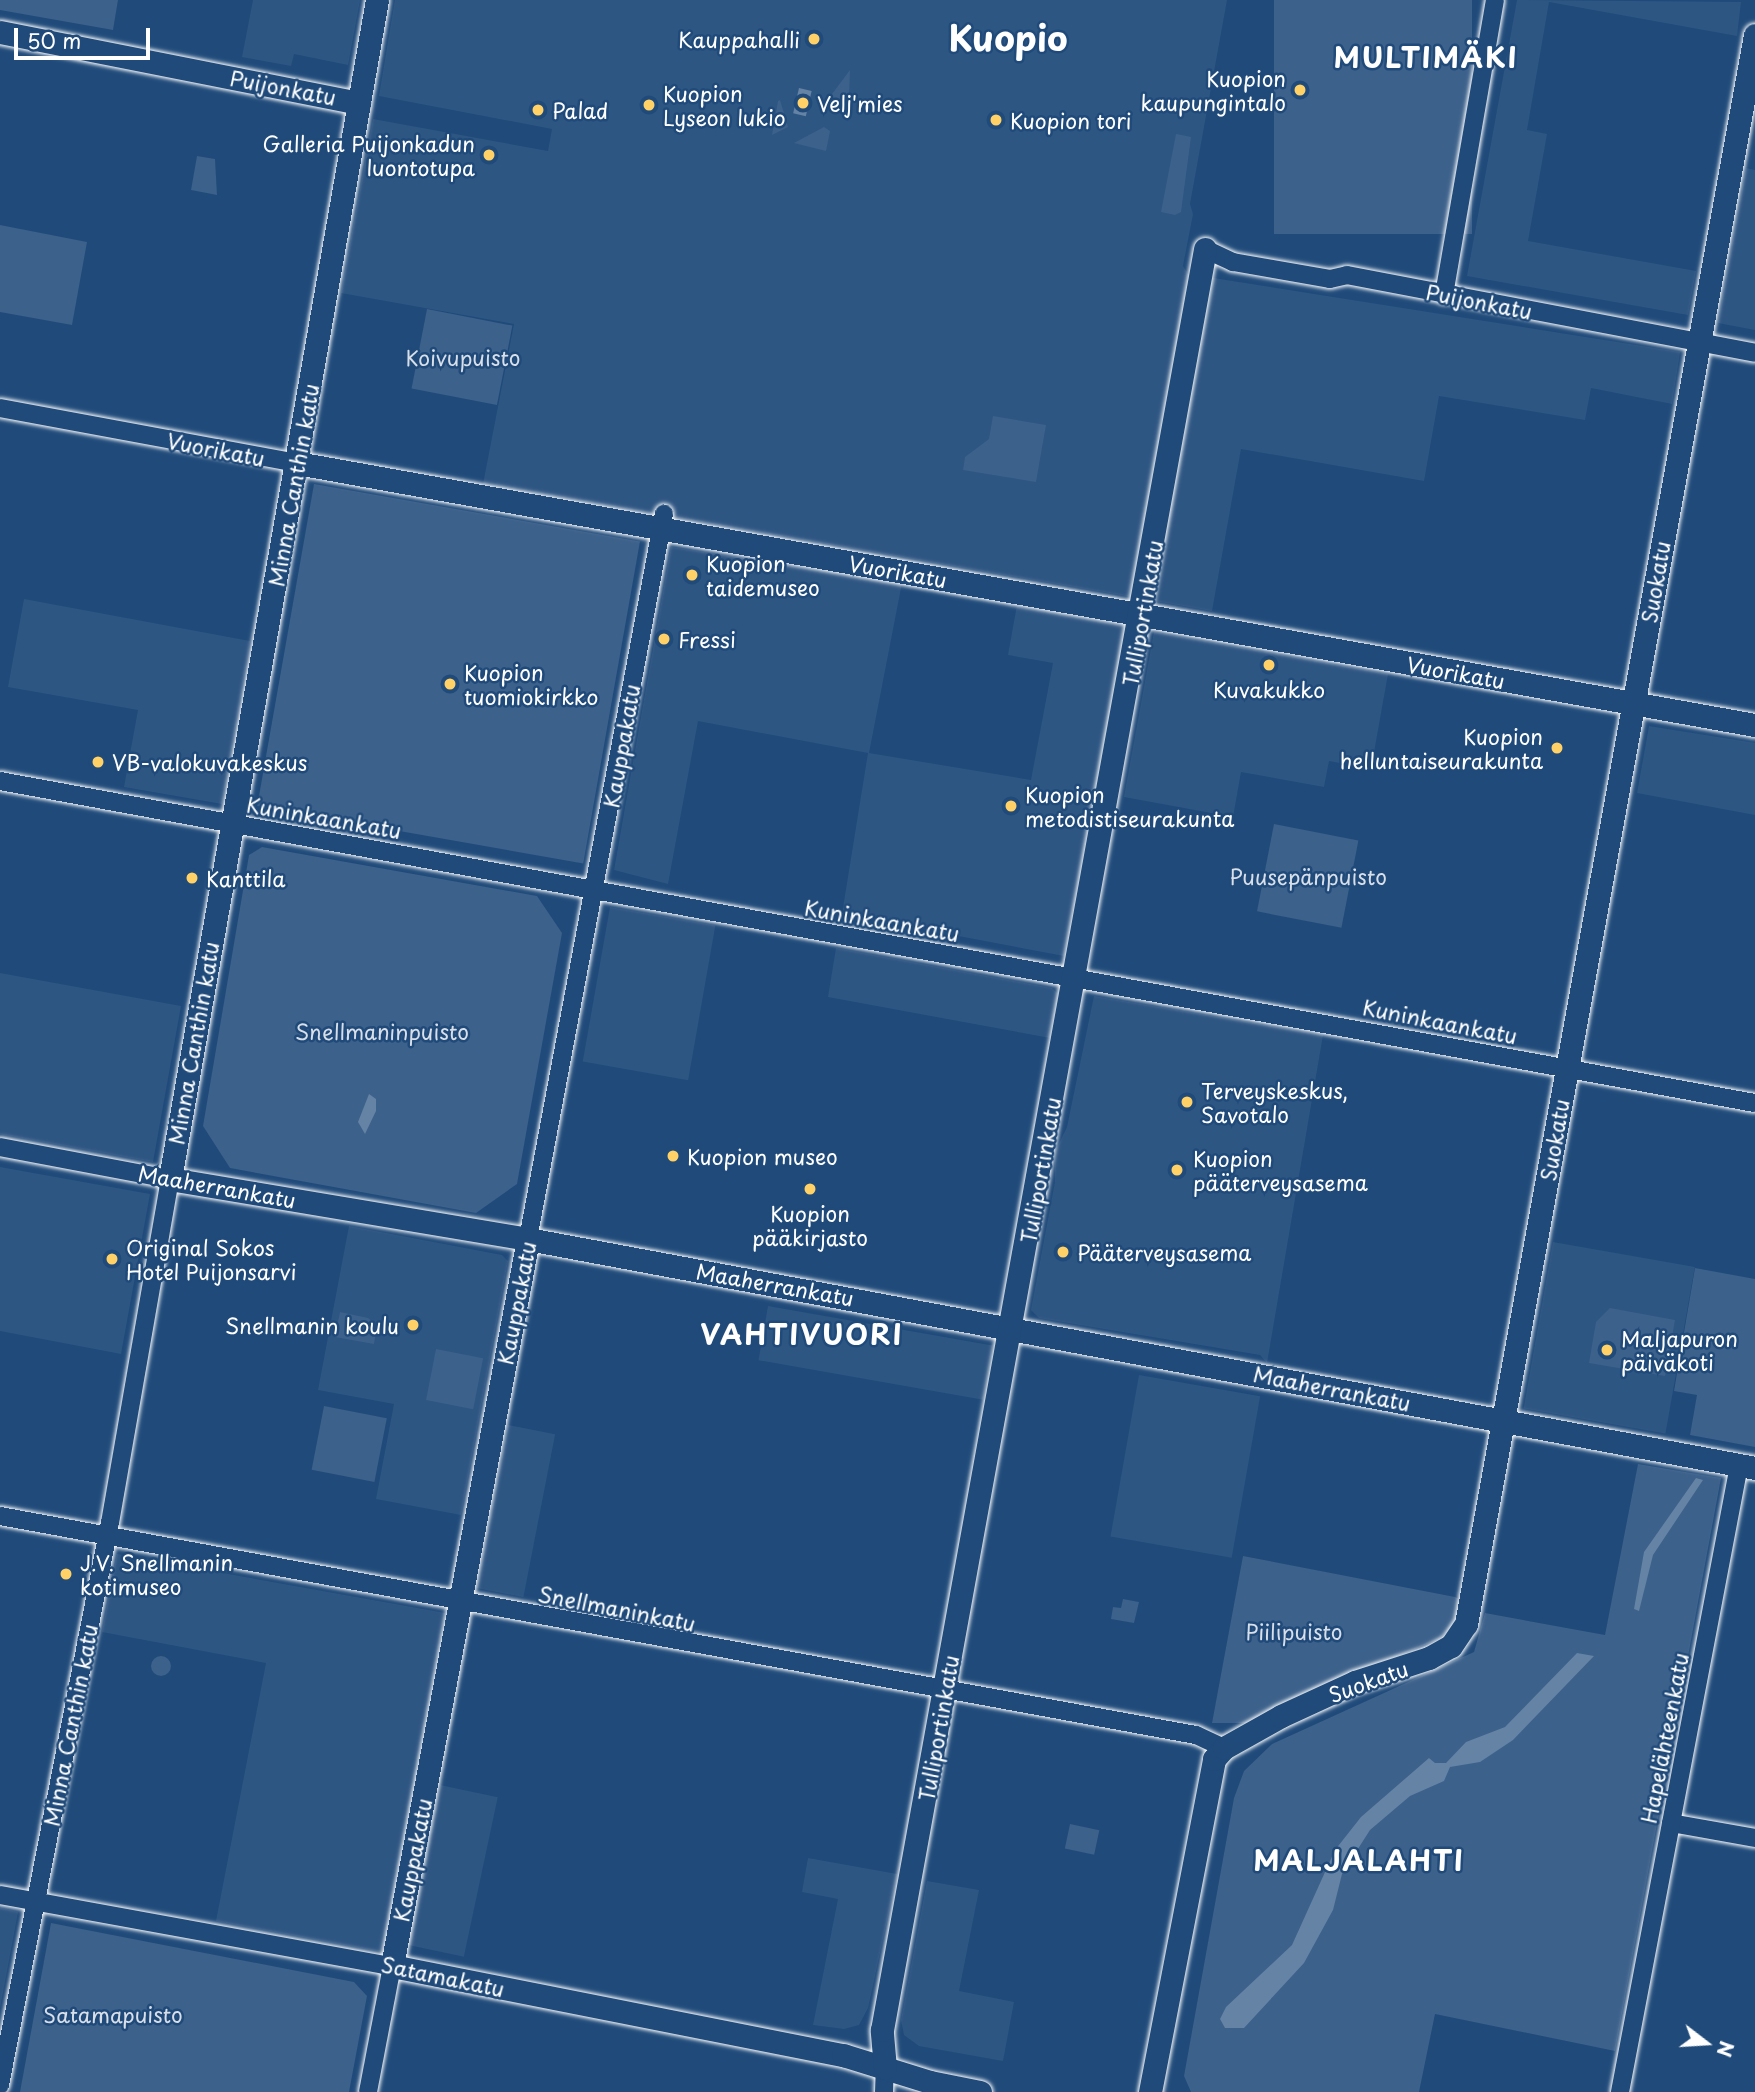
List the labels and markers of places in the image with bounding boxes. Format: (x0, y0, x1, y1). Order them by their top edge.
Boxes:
place label: Kauppahalli (678, 26, 800, 52)
marker: Kauppahalli (806, 31, 822, 47)
place label: Kuopion kaupungintalo (1141, 65, 1286, 115)
place label: Kuopion Lyseon lukio (663, 80, 786, 130)
marker: Kuopion kaupungintalo (1292, 82, 1308, 98)
place label: Velj'mies (817, 90, 903, 116)
marker: Velj'mies (795, 95, 811, 111)
place label: Palad (552, 97, 608, 123)
marker: Kuopion Lyseon lukio (641, 97, 657, 113)
marker: Palad (530, 102, 546, 118)
place label: Kuopion tori (1010, 107, 1131, 133)
marker: Kuopion tori (988, 112, 1004, 128)
place label: Galleria Puijonkadun luontotupa (263, 130, 475, 180)
marker: Galleria Puijonkadun luontotupa (481, 147, 497, 163)
place label: Kuopion taidemuseo (706, 550, 820, 600)
marker: Kuopion taidemuseo (684, 567, 700, 583)
place label: Fressi (678, 626, 736, 652)
marker: Fressi (656, 631, 672, 647)
marker: Kuvakukko (1261, 657, 1277, 673)
place label: Kuopion tuomiokirkko (464, 659, 598, 709)
marker: Kuopion tuomiokirkko (442, 676, 458, 692)
place label: Kuvakukko (1213, 676, 1325, 702)
place label: Kuopion helluntaiseurakunta (1340, 723, 1543, 773)
marker: Kuopion helluntaiseurakunta (1549, 740, 1565, 756)
place label: VB-valokuvakeskus (112, 749, 307, 775)
marker: VB-valokuvakeskus (90, 754, 106, 770)
place label: Kuopion metodistiseurakunta (1025, 781, 1234, 831)
marker: Kuopion metodistiseurakunta (1003, 798, 1019, 814)
place label: Kanttila (206, 865, 286, 891)
marker: Kanttila (184, 870, 200, 886)
place label: Terveyskeskus, Savotalo (1201, 1077, 1348, 1127)
marker: Terveyskeskus, Savotalo (1179, 1094, 1195, 1110)
place label: Kuopion museo (687, 1143, 838, 1169)
place label: Kuopion pääterveysasema (1193, 1145, 1368, 1195)
marker: Kuopion museo (665, 1148, 681, 1164)
marker: Kuopion pääterveysasema (1167, 1160, 1187, 1180)
marker: Kuopion pääkirjasto (802, 1181, 818, 1197)
place label: Kuopion pääkirjasto (752, 1200, 868, 1250)
place label: Original Sokos Hotel Puijonsarvi (126, 1234, 298, 1284)
place label: Pääterveysasema (1077, 1239, 1251, 1265)
marker: Pääterveysasema (1055, 1244, 1071, 1260)
marker: Original Sokos Hotel Puijonsarvi (104, 1251, 120, 1267)
place label: Snellmanin koulu (224, 1312, 399, 1338)
marker: Snellmanin koulu (405, 1317, 421, 1333)
place label: Maljapuron päiväkoti (1621, 1325, 1738, 1375)
marker: Maljapuron päiväkoti (1599, 1342, 1615, 1358)
place label: J.V. Snellmanin kotimuseo (80, 1549, 235, 1599)
marker: J.V. Snellmanin kotimuseo (58, 1566, 74, 1582)

